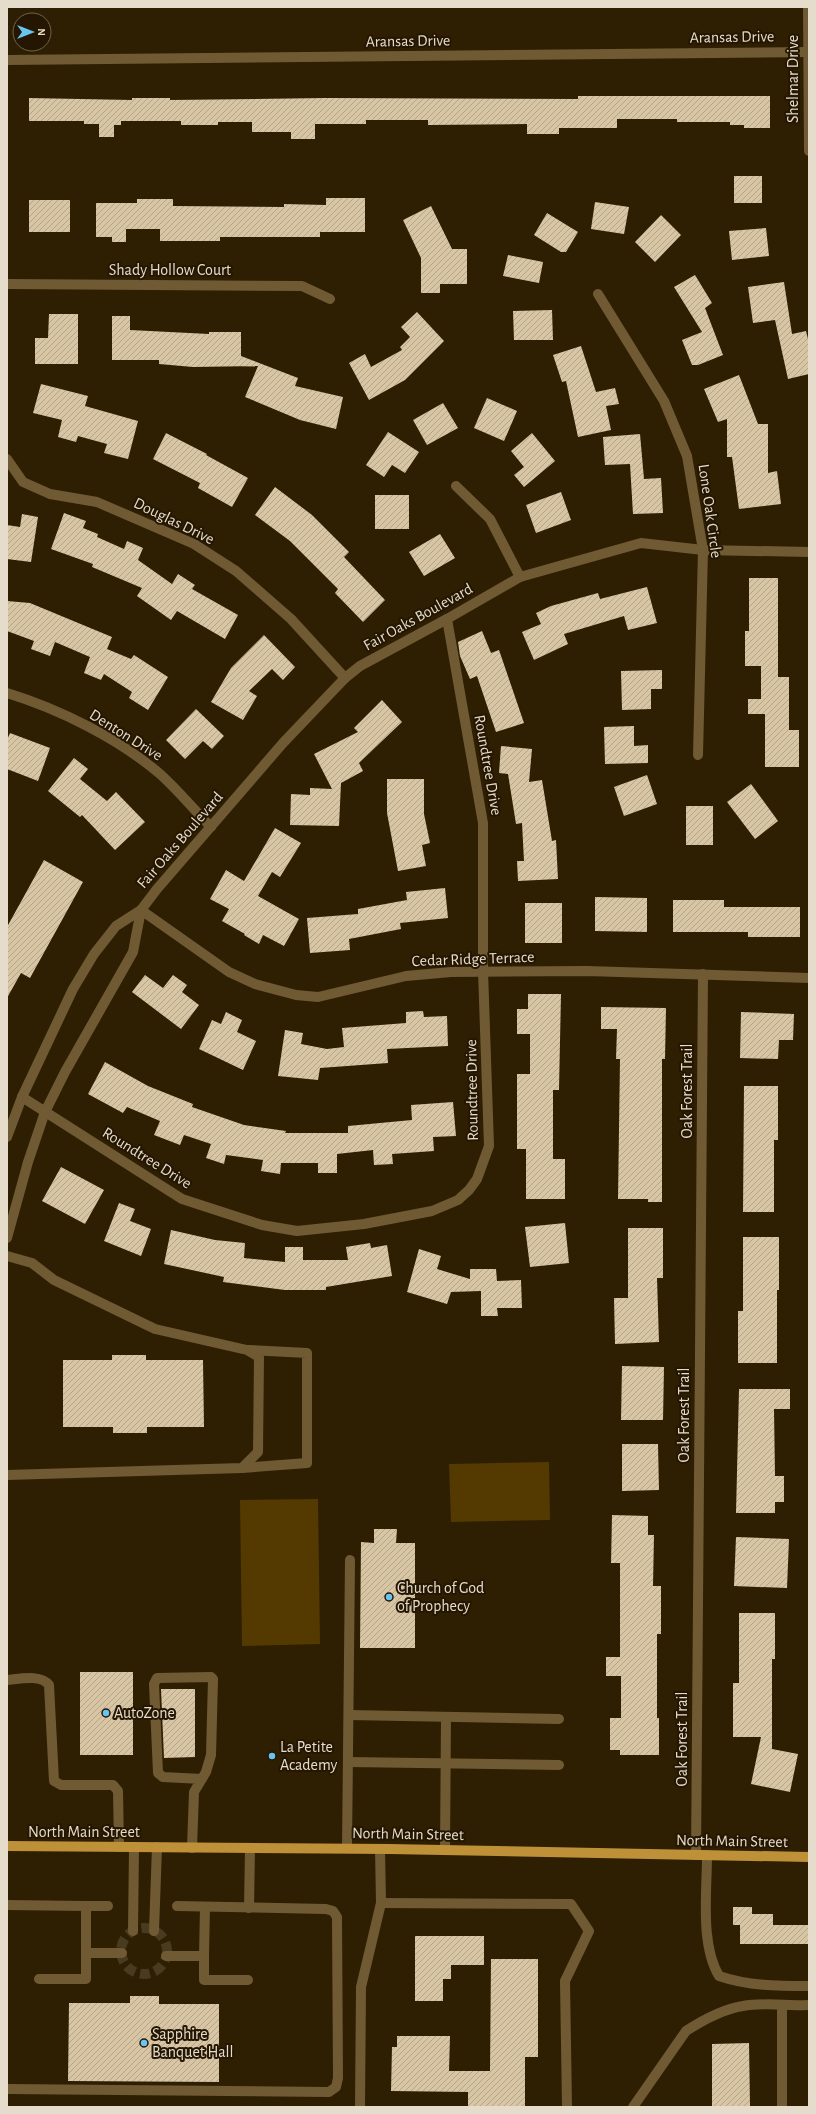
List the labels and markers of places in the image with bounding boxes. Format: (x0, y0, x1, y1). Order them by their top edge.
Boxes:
place label: Church of God of Prophecy (397, 1580, 484, 1615)
marker: Church of God of Prophecy (384, 1592, 394, 1602)
place label: AutoZone (114, 1705, 175, 1721)
marker: AutoZone (101, 1708, 111, 1718)
place label: La Petite Academy (280, 1739, 337, 1774)
marker: La Petite Academy (267, 1751, 277, 1761)
place label: Sapphire Banquet Hall (152, 2026, 233, 2060)
marker: Sapphire Banquet Hall (139, 2038, 149, 2048)

